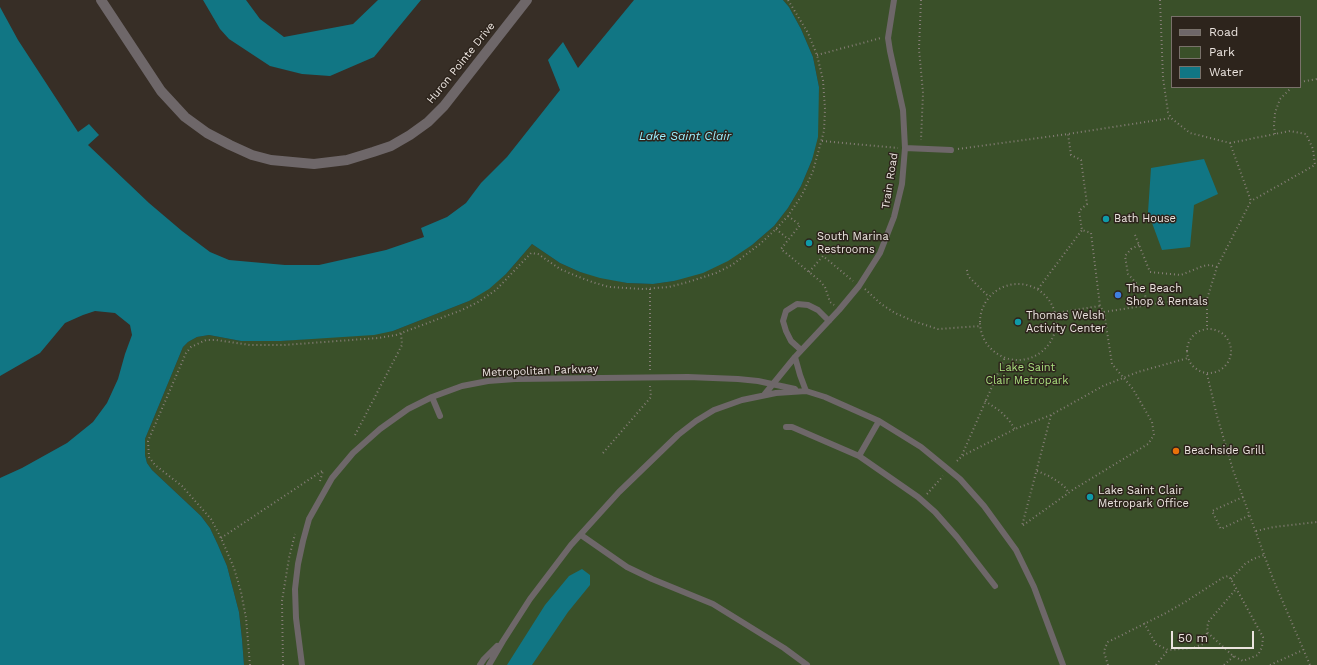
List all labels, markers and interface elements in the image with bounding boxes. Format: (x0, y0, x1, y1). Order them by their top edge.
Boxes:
legend (1171, 16, 1301, 88)
street label: Huron Pointe Drive (424, 20, 498, 106)
text: Road (1209, 25, 1238, 39)
text: Park (1209, 45, 1235, 59)
text: Water (1209, 65, 1243, 79)
water label: Lake Saint Clair (639, 129, 731, 143)
street label: Train Road (879, 152, 901, 210)
place label: Bath House (1114, 212, 1176, 226)
marker: Bath House (1101, 214, 1111, 224)
place label: South Marina Restrooms (817, 230, 889, 256)
marker: South Marina Restrooms (804, 238, 814, 248)
place label: The Beach Shop & Rentals (1126, 282, 1208, 308)
marker: The Beach Shop & Rentals (1113, 290, 1123, 300)
place label: Thomas Welsh Activity Center (1026, 309, 1106, 335)
marker: Thomas Welsh Activity Center (1013, 317, 1023, 327)
park label: Lake Saint Clair Metropark (985, 361, 1069, 387)
street label: Metropolitan Parkway (482, 362, 598, 380)
place label: Beachside Grill (1184, 444, 1265, 458)
marker: Beachside Grill (1171, 446, 1181, 456)
place label: Lake Saint Clair Metropark Office (1098, 484, 1189, 510)
marker: Lake Saint Clair Metropark Office (1085, 492, 1095, 502)
scale bar (1173, 623, 1256, 649)
text: 50 m (1178, 631, 1208, 645)

